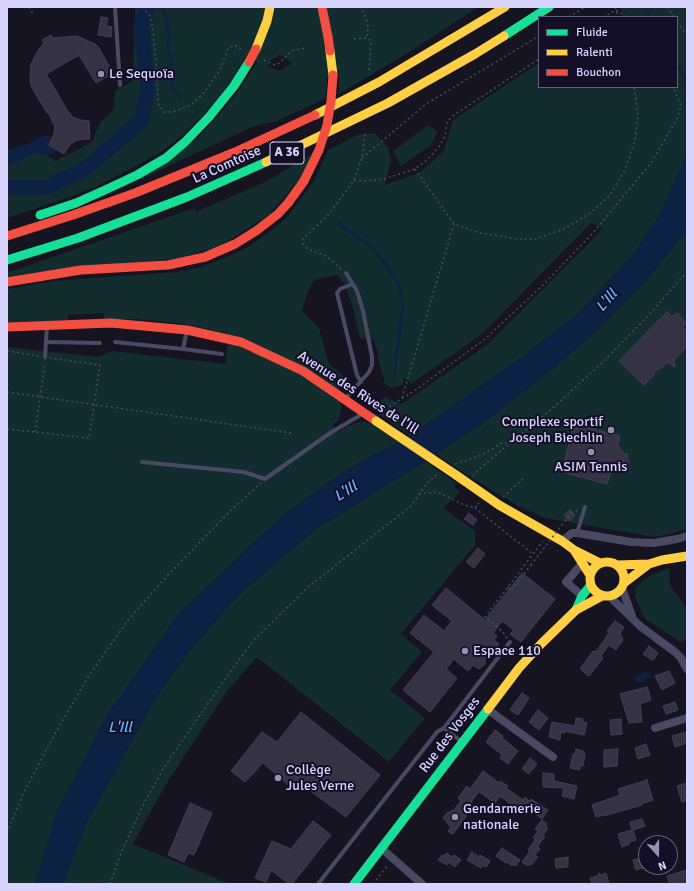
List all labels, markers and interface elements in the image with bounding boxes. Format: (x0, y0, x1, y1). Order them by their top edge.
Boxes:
legend (538, 16, 678, 88)
text: Fluide (576, 25, 608, 40)
text: Ralenti (576, 45, 613, 60)
text: Bouchon (576, 65, 621, 80)
place label: Le Sequoïa (109, 66, 174, 82)
marker: Le Sequoïa (96, 69, 106, 79)
street label: La Comtoise (190, 142, 264, 188)
road number: A 36 (270, 142, 304, 164)
water label: L'Ill (592, 286, 622, 316)
street label: Avenue des Rives de l'Ill (294, 347, 422, 439)
place label: Complexe sportif Joseph Biechlin (502, 414, 603, 446)
marker: Complexe sportif Joseph Biechlin (606, 425, 616, 435)
marker: ASIM Tennis (586, 447, 596, 457)
place label: ASIM Tennis (555, 459, 627, 475)
water label: L'Ill (331, 478, 361, 506)
place label: Espace 110 (473, 643, 541, 659)
marker: Espace 110 (460, 646, 470, 656)
street label: Rue des Vosges (416, 694, 484, 776)
water label: L'Ill (108, 719, 132, 737)
place label: Collège Jules Verne (286, 762, 354, 794)
marker: Collège Jules Verne (273, 773, 283, 783)
place label: Gendarmerie nationale (463, 801, 541, 834)
marker: Gendarmerie nationale (450, 812, 460, 822)
north arrow (638, 835, 678, 875)
text: N (656, 858, 668, 873)

